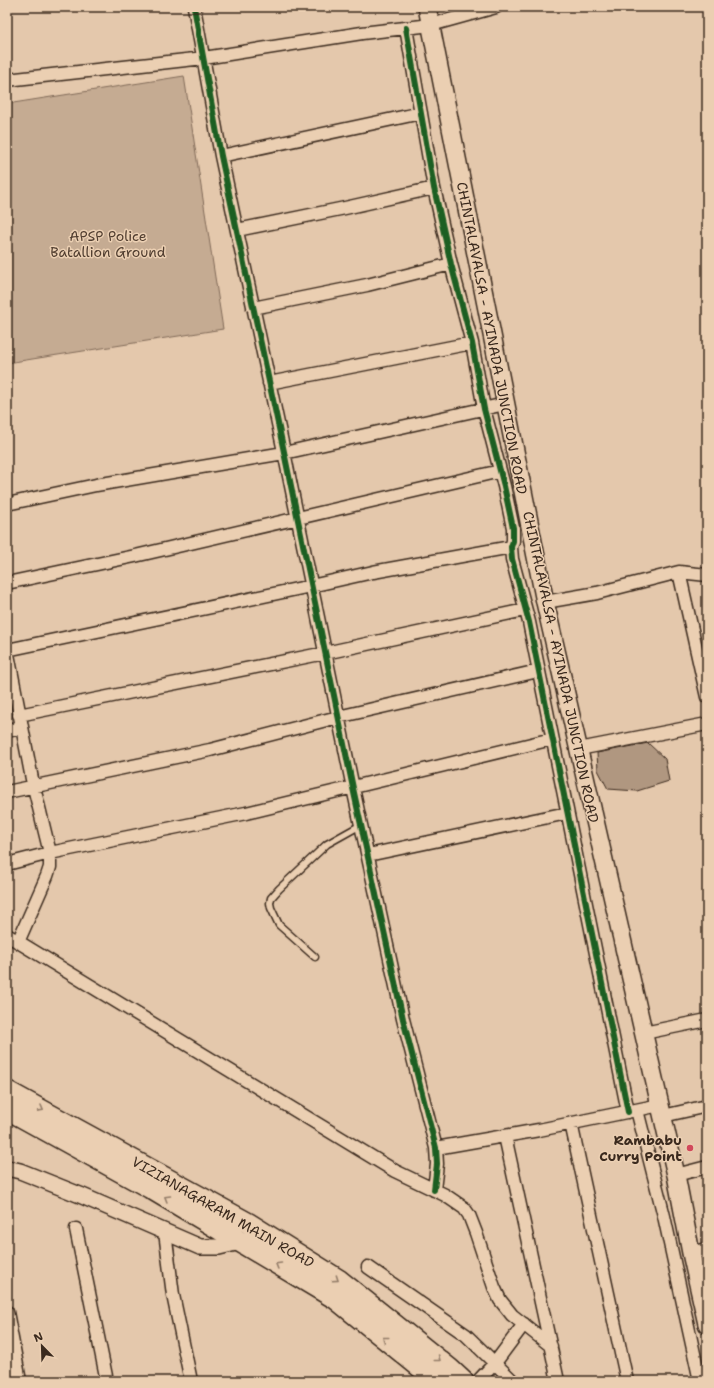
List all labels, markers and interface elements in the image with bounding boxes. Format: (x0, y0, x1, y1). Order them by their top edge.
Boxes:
street label: CHINTALAVALSA - AYINADA JUNCTION ROAD (453, 180, 531, 496)
park label: APSP Police Batallion Ground (50, 227, 166, 261)
street label: CHINTALAVALSA - AYINADA JUNCTION ROAD (519, 510, 603, 824)
one-way arrow (37, 1105, 44, 1112)
place label: Rambabu Curry Point (599, 1131, 682, 1165)
marker: Rambabu Curry Point (685, 1143, 695, 1153)
street label: VIZIANAGARAM MAIN ROAD (129, 1152, 317, 1272)
one-way arrow (164, 1195, 171, 1202)
one-way arrow (275, 1262, 282, 1269)
one-way arrow (332, 1274, 339, 1281)
north arrow (22, 1326, 62, 1366)
text: N (31, 1329, 45, 1346)
one-way arrow (382, 1336, 389, 1343)
one-way arrow (434, 1354, 441, 1361)

